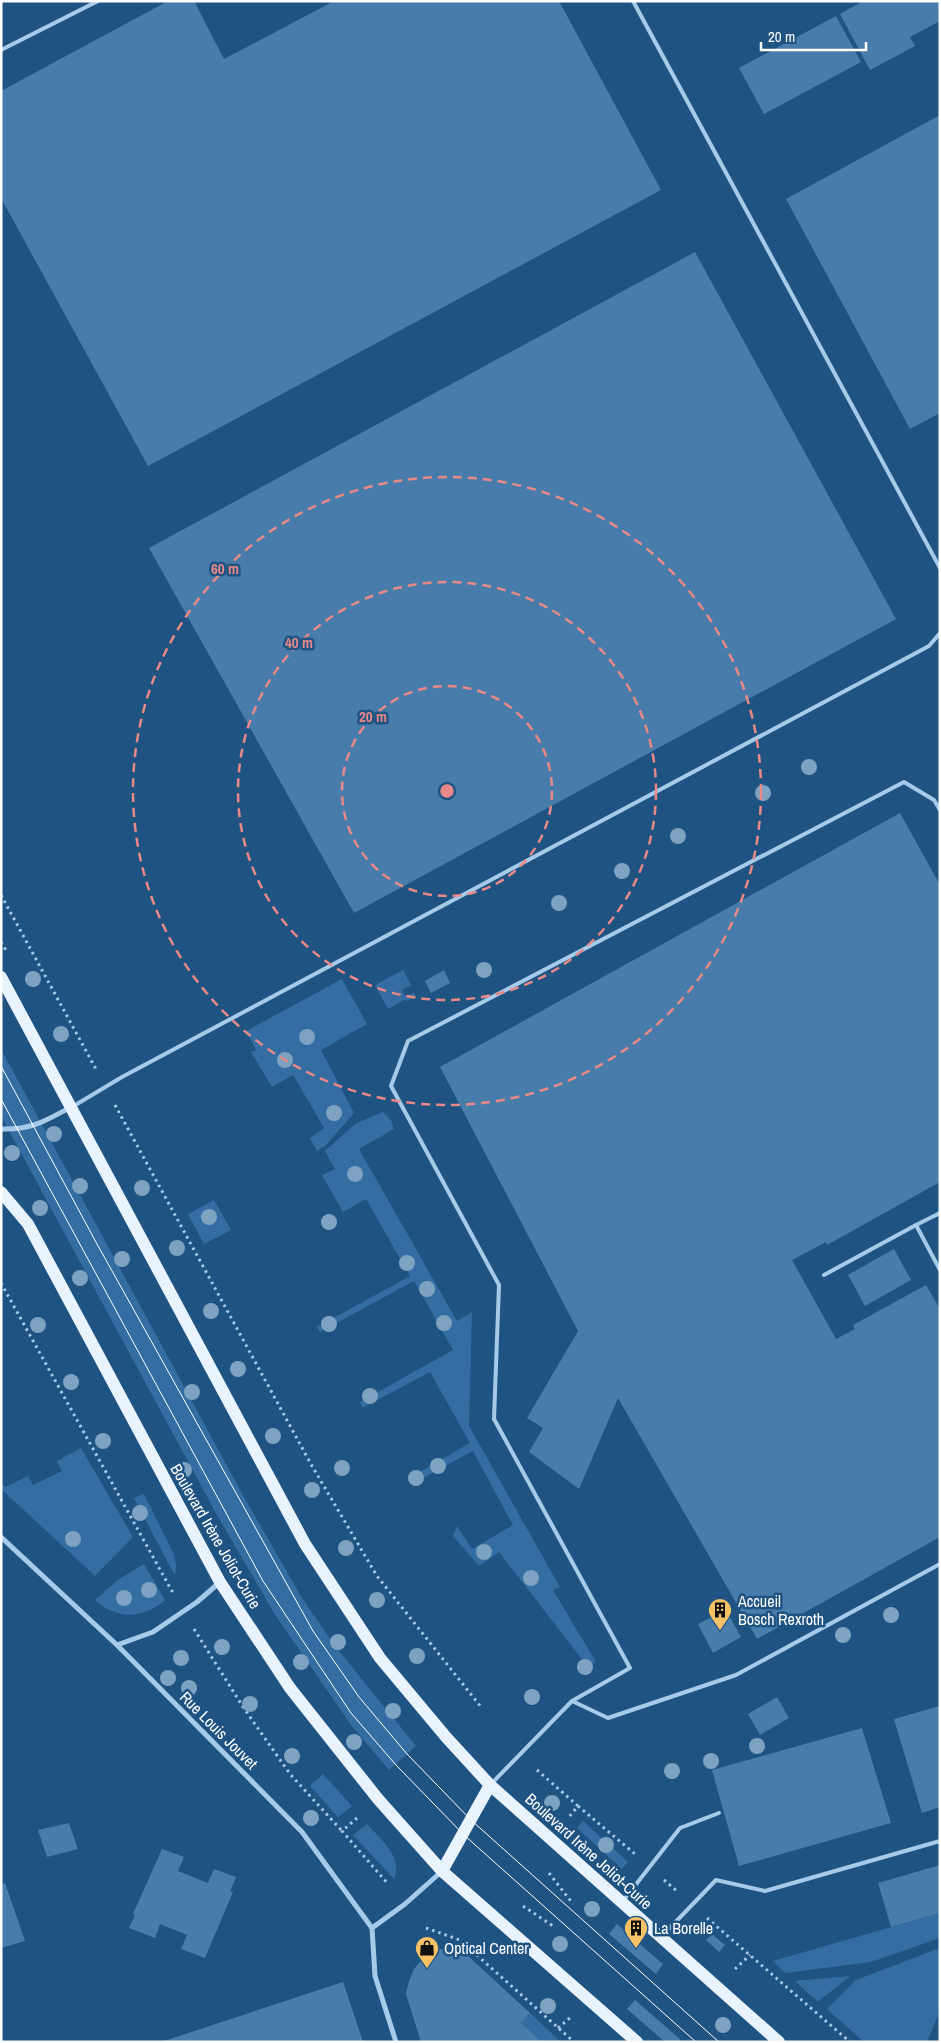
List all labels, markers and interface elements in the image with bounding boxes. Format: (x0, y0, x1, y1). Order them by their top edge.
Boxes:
scale bar (761, 20, 866, 52)
text: 20 m (768, 26, 795, 47)
text: 60 m (211, 558, 239, 579)
text: 40 m (285, 632, 313, 653)
text: 20 m (359, 706, 387, 727)
centre of rings (438, 782, 456, 800)
street label: Boulevard Irène Joliot-Curie (165, 1459, 267, 1613)
place label: Accueil Bosch Rexroth (737, 1590, 824, 1630)
building icon: Accueil Bosch Rexroth (707, 1597, 733, 1631)
street label: Rue Louis Jouvet (175, 1686, 263, 1774)
street label: Boulevard Irène Joliot-Curie (521, 1788, 657, 1914)
building icon: La Borelle (623, 1915, 649, 1949)
place label: La Borelle (654, 1917, 713, 1939)
shop icon: Optical Center (414, 1935, 440, 1969)
place label: Optical Center (444, 1937, 529, 1959)

